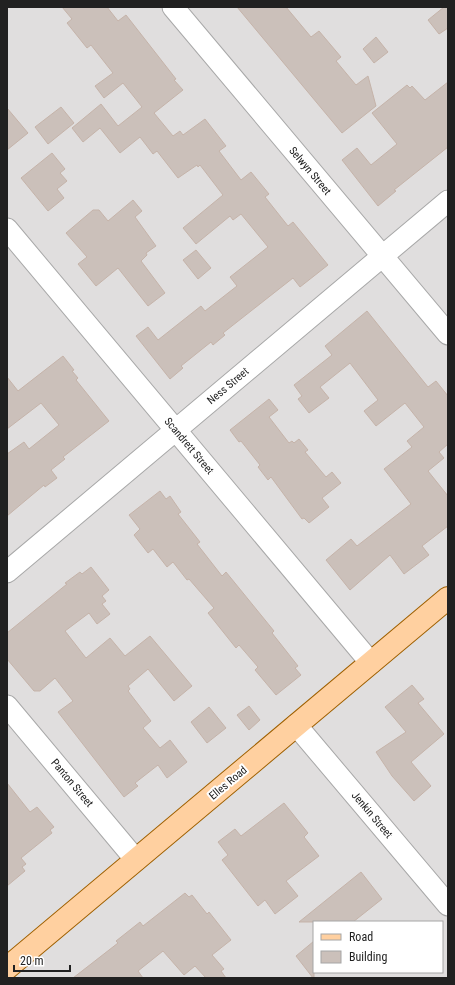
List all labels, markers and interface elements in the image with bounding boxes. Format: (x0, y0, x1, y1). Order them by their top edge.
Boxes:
street label: Selwyn Street (286, 144, 334, 198)
street label: Ness Street (205, 365, 251, 407)
street label: Scandrett Street (162, 415, 216, 477)
street label: Panton Street (48, 756, 96, 810)
street label: Elles Road (206, 763, 250, 803)
street label: Jenkin Street (349, 789, 395, 841)
legend (313, 921, 443, 973)
text: Road (349, 930, 373, 944)
scale bar (14, 947, 70, 973)
text: Building (349, 950, 387, 964)
text: 20 m (20, 954, 44, 968)

